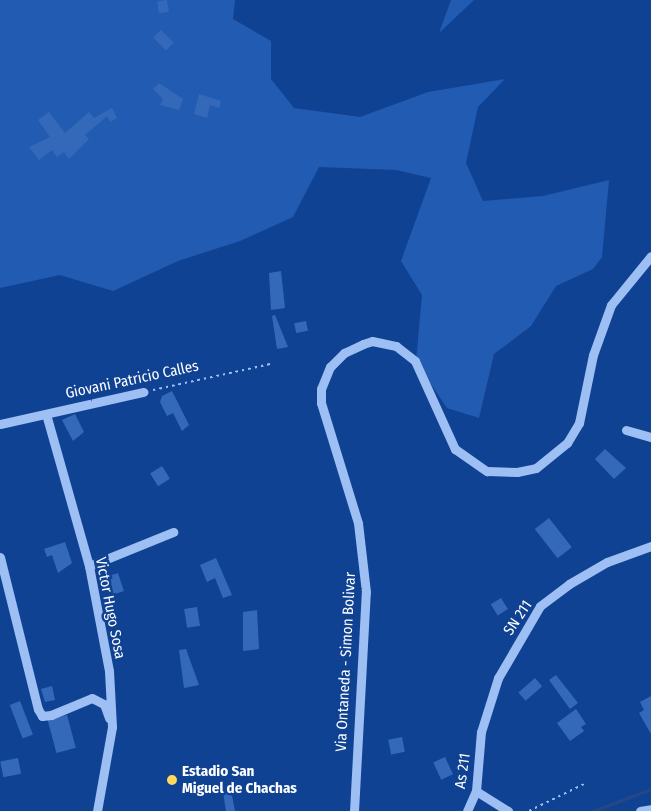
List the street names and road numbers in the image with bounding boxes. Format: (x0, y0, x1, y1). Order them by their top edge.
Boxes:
street label: Giovani Patricio Calles (64, 357, 200, 403)
street label: Victor Hugo Sosa (91, 556, 129, 660)
street label: Via Ontaneda - Simon Bolivar (332, 572, 360, 752)
street label: SN 211 (500, 597, 536, 639)
street label: As 211 (452, 752, 474, 790)

